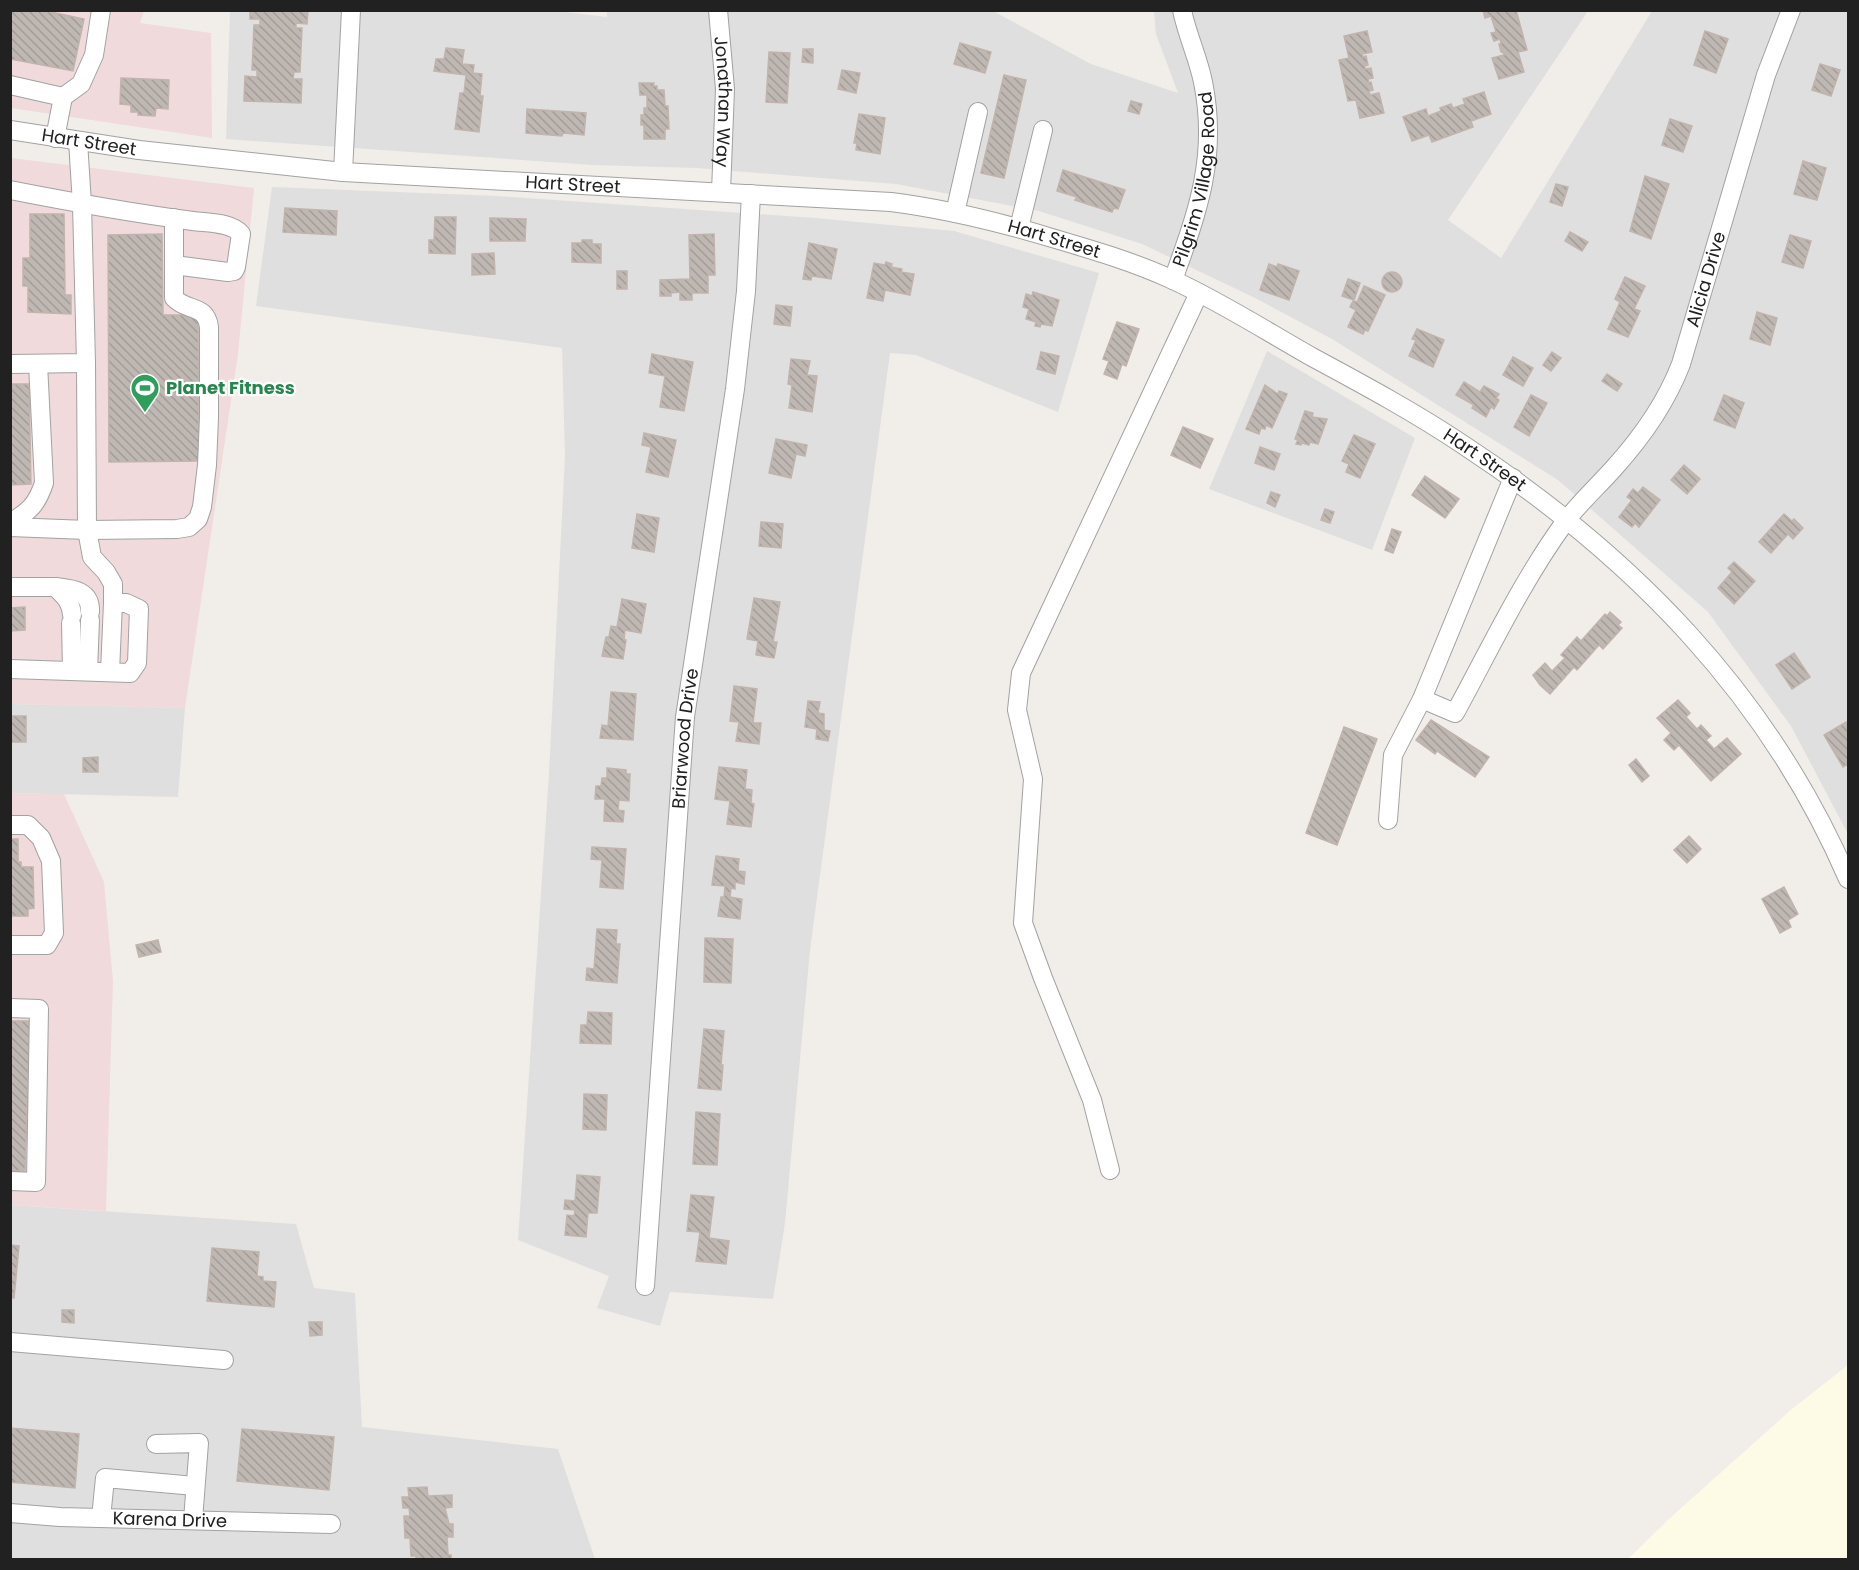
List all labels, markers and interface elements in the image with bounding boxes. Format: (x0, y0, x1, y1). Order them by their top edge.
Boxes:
street label: Jonathan Way (708, 35, 738, 168)
street label: Pilgrim Village Road (1166, 90, 1220, 270)
street label: Hart Street (40, 122, 138, 161)
street label: Hart Street (525, 169, 621, 199)
street label: Hart Street (1005, 213, 1104, 264)
street label: Alicia Drive (1680, 228, 1731, 330)
sports icon: Planet Fitness (129, 372, 161, 414)
place label: Planet Fitness (166, 375, 295, 400)
street label: Hart Street (1439, 422, 1532, 497)
street label: Briarwood Drive (666, 666, 704, 810)
street label: Karena Drive (112, 1505, 227, 1533)

